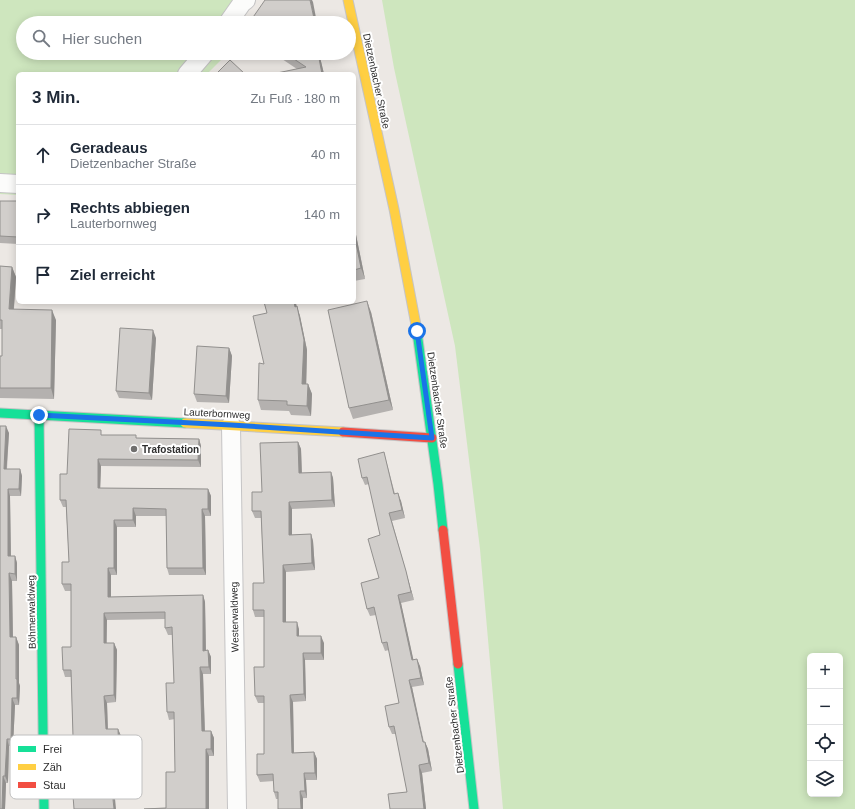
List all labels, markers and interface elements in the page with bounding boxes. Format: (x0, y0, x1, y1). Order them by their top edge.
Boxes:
search box (16, 16, 356, 60)
icon: search (30, 27, 52, 49)
text: Hier suchen (62, 30, 142, 47)
street label: Dietzenbacher Straße (361, 32, 392, 130)
text: 3 Min. (32, 88, 80, 107)
text: Zu Fuß · 180 m (250, 91, 340, 106)
text: Geradeaus (70, 139, 148, 156)
icon: ahead (32, 144, 54, 166)
text: 40 m (311, 147, 340, 162)
text: Dietzenbacher Straße (70, 156, 196, 171)
text: Rechts abbiegen (70, 199, 190, 216)
icon: right (32, 204, 54, 226)
text: 140 m (304, 207, 340, 222)
text: Lauterbornweg (70, 216, 157, 231)
icon: arrive (32, 264, 54, 286)
text: Ziel erreicht (70, 266, 155, 283)
route start (408, 322, 426, 340)
street label: Dietzenbacher Straße (425, 351, 450, 449)
route end (30, 406, 48, 424)
street label: Lauterbornweg (183, 406, 251, 421)
marker: Trafostation (129, 444, 139, 454)
place label: Trafostation (142, 444, 199, 455)
street label: Böhmerwaldweg (25, 575, 38, 649)
street label: Westerwaldweg (228, 582, 241, 652)
map controls (807, 653, 843, 797)
button: + (807, 653, 843, 689)
street label: Dietzenbacher Straße (443, 676, 466, 774)
button: − (807, 689, 843, 725)
button: locate (807, 725, 843, 761)
legend (10, 735, 142, 799)
text: Frei (43, 743, 62, 755)
text: Zäh (43, 761, 62, 773)
button: layers (807, 761, 843, 797)
text: Stau (43, 779, 66, 791)

